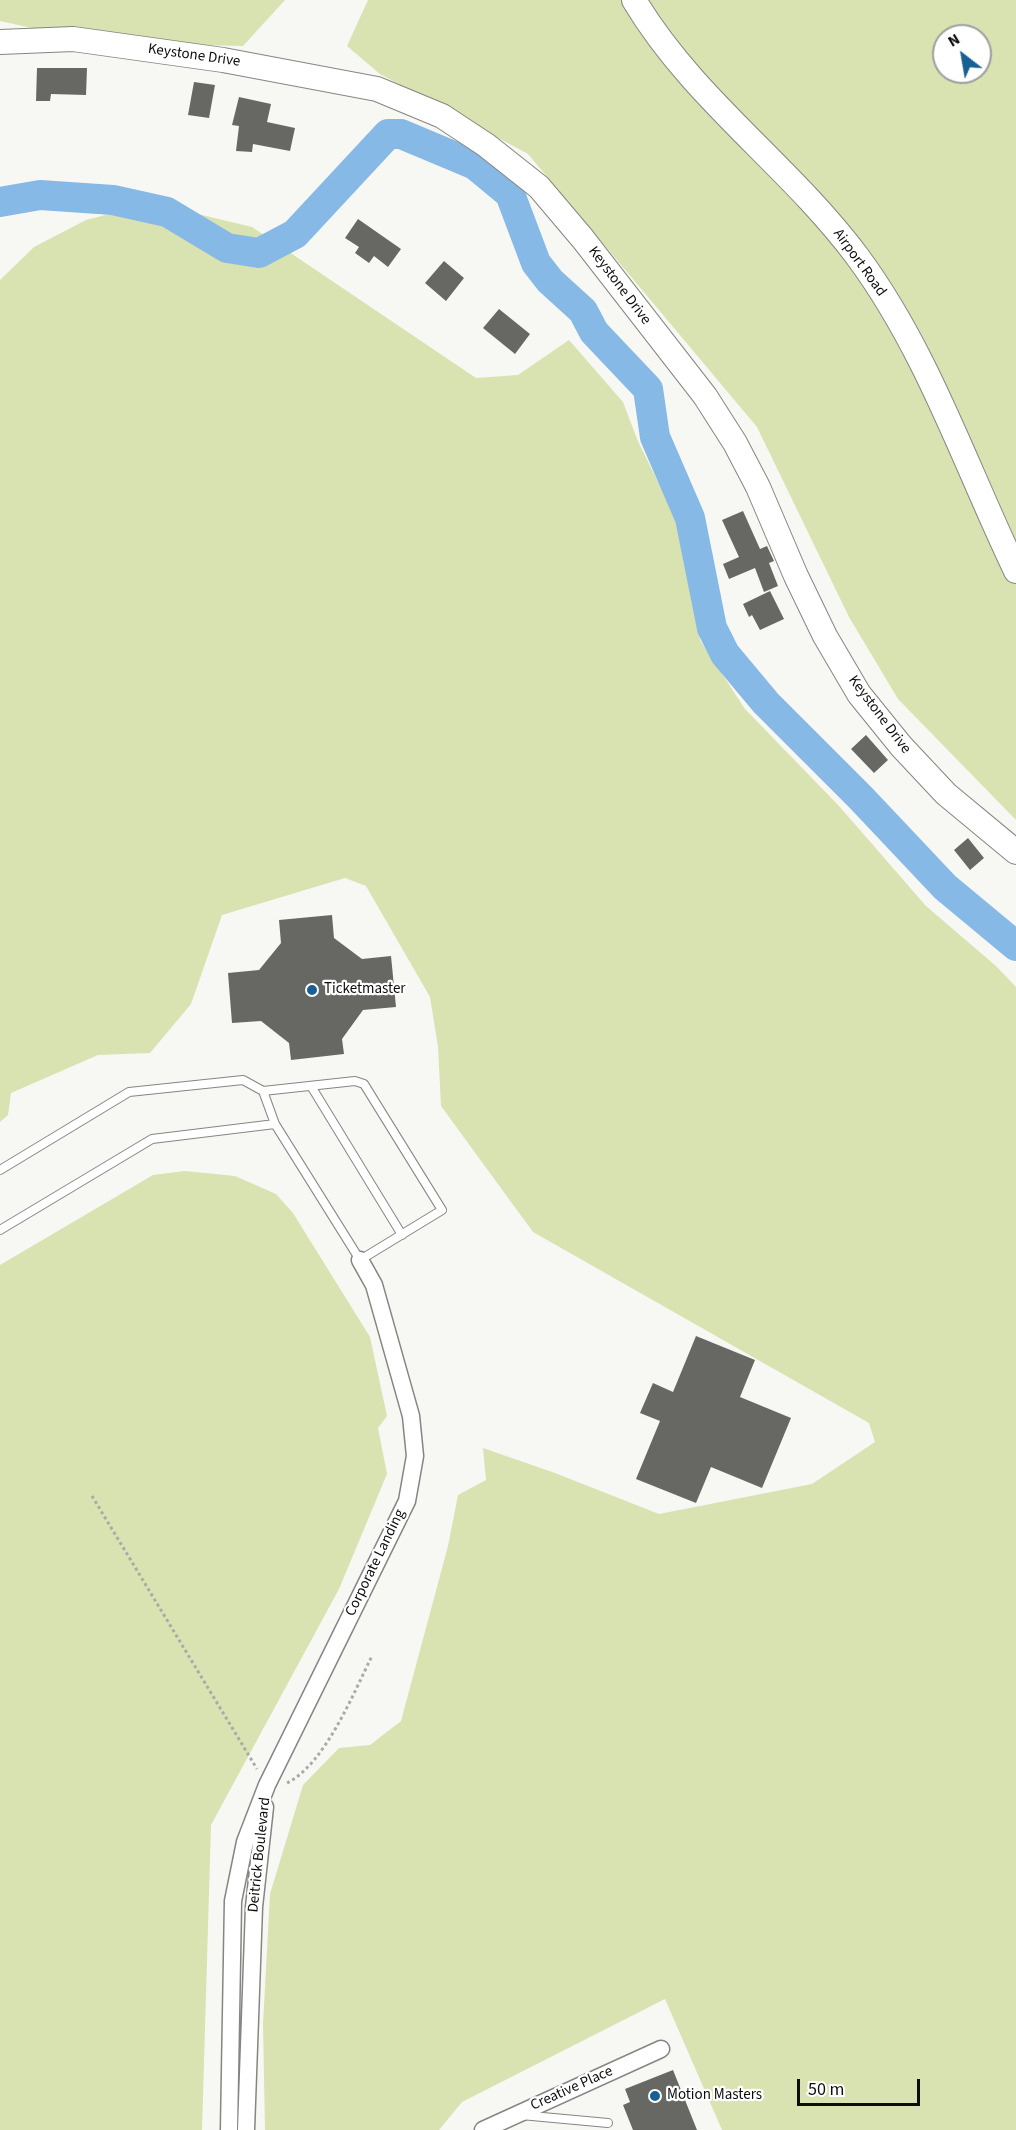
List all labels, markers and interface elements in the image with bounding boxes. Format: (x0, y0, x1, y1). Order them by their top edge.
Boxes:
north arrow (932, 24, 992, 84)
text: N (944, 28, 964, 52)
street label: Keystone Drive (147, 41, 241, 71)
street label: Airport Road (829, 226, 889, 300)
street label: Keystone Drive (584, 243, 654, 329)
street label: Keystone Drive (844, 672, 914, 758)
place label: Ticketmaster (324, 981, 406, 999)
marker: Ticketmaster (305, 983, 319, 997)
street label: Corporate Landing (342, 1507, 410, 1619)
street label: Deitrick Boulevard (245, 1797, 275, 1913)
street label: Creative Place (528, 2063, 616, 2115)
scale bar (800, 2067, 923, 2105)
text: 50 m (808, 2077, 844, 2102)
place label: Motion Masters (667, 2087, 762, 2105)
marker: Motion Masters (648, 2089, 662, 2103)

